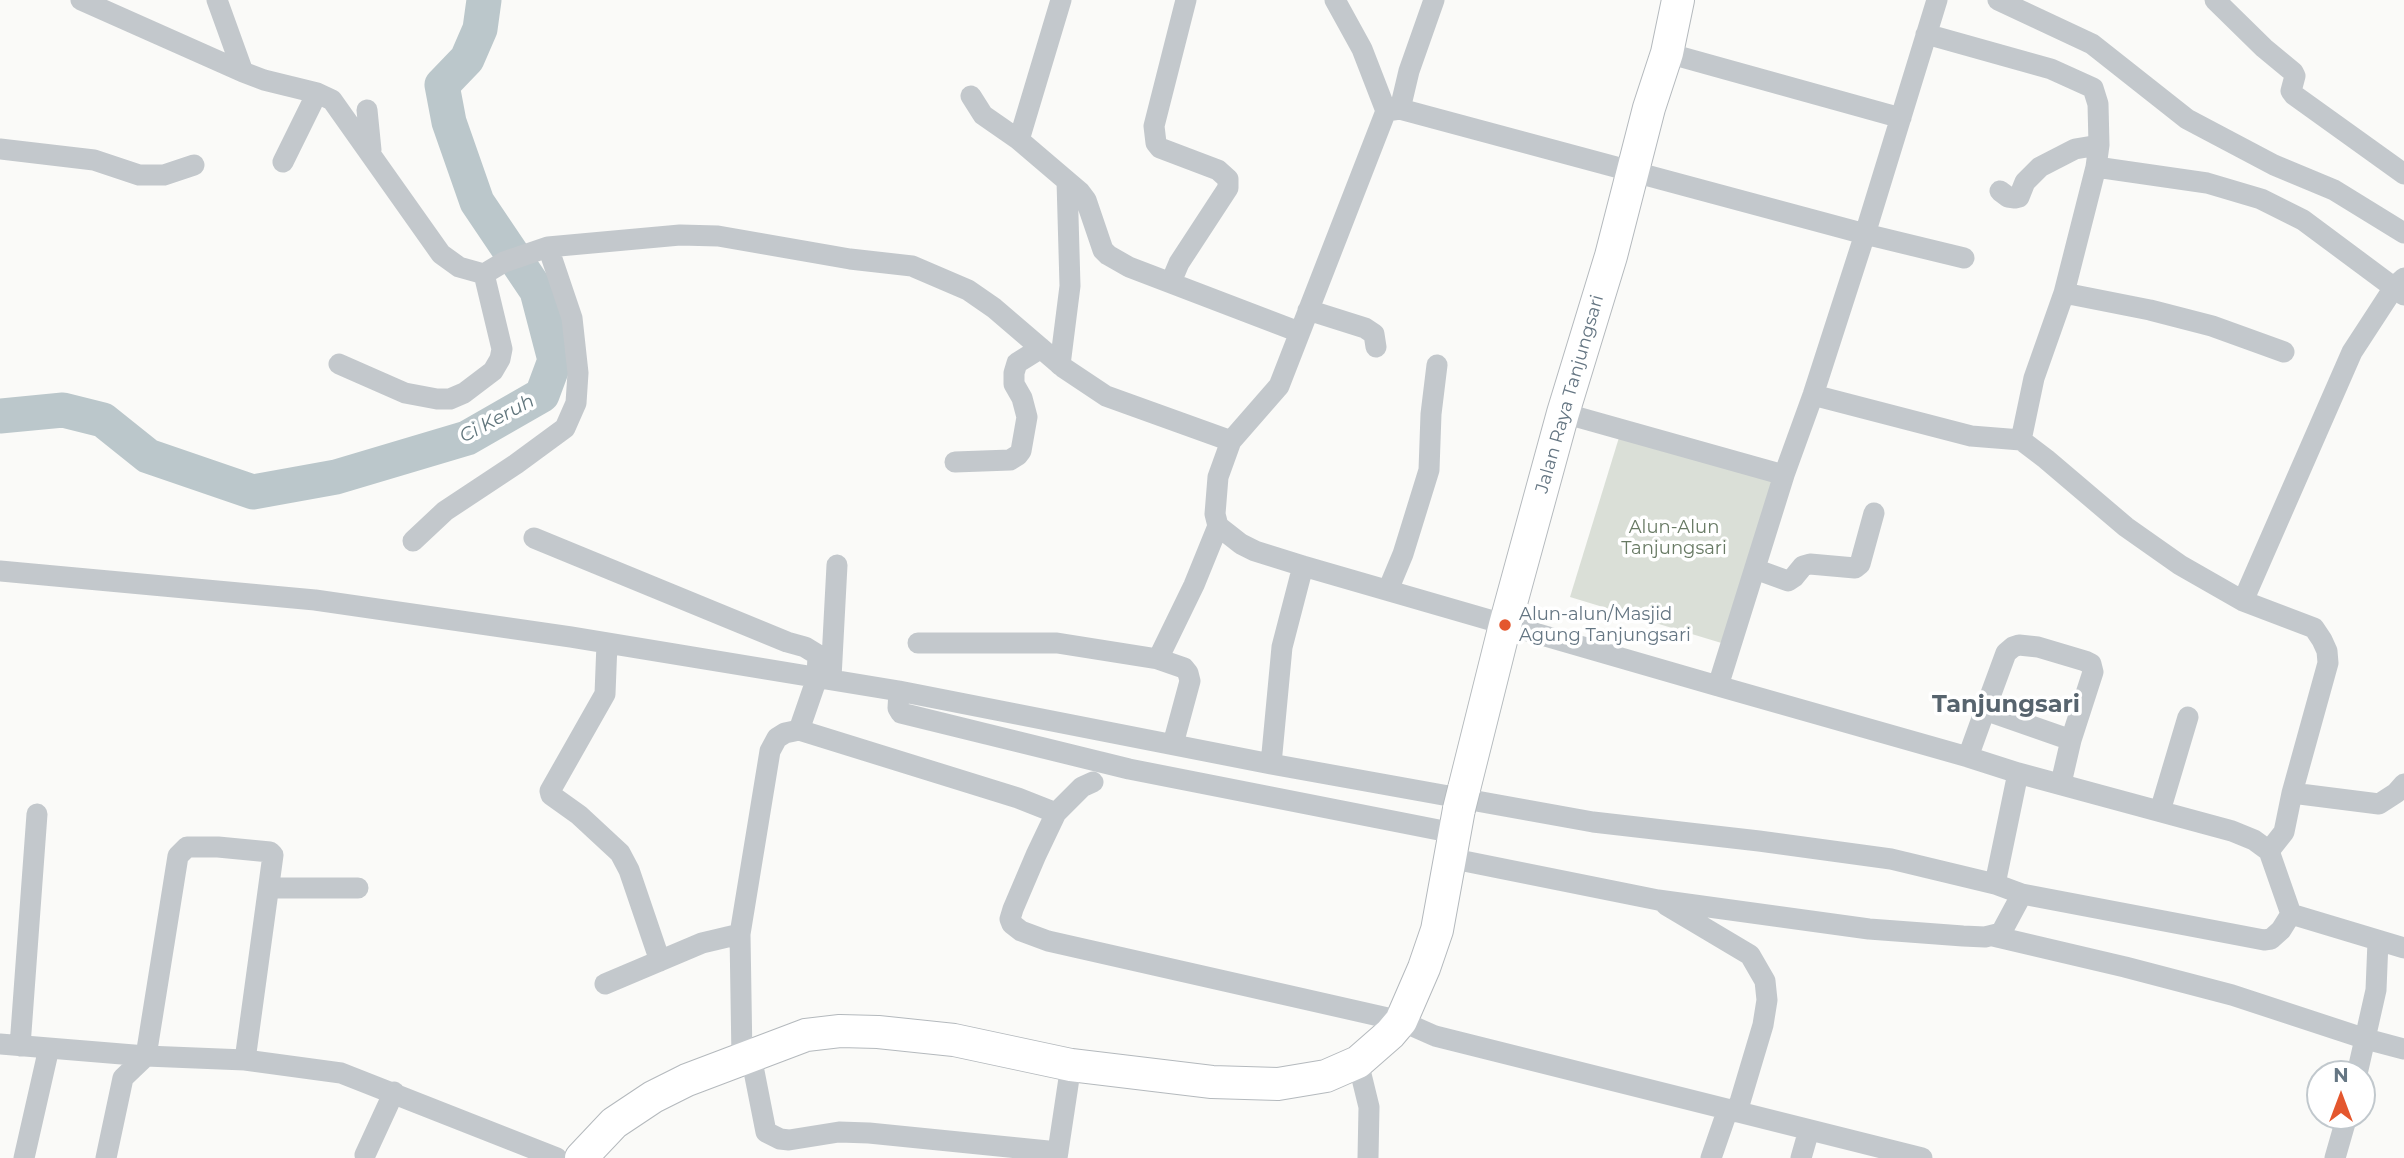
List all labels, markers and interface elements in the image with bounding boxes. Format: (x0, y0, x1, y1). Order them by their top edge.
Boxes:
street label: Jalan Raya Tanjungsari (1531, 292, 1609, 496)
water label: Ci Keruh (456, 390, 538, 448)
park label: Alun-Alun Tanjungsari (1621, 517, 1727, 560)
place label: Alun-alun/Masjid Agung Tanjungsari (1519, 604, 1691, 646)
marker: Alun-alun/Masjid Agung Tanjungsari (1497, 617, 1513, 633)
district label: Tanjungsari (1932, 691, 2080, 719)
north arrow (2306, 1060, 2376, 1130)
text: N (2333, 1064, 2349, 1087)

